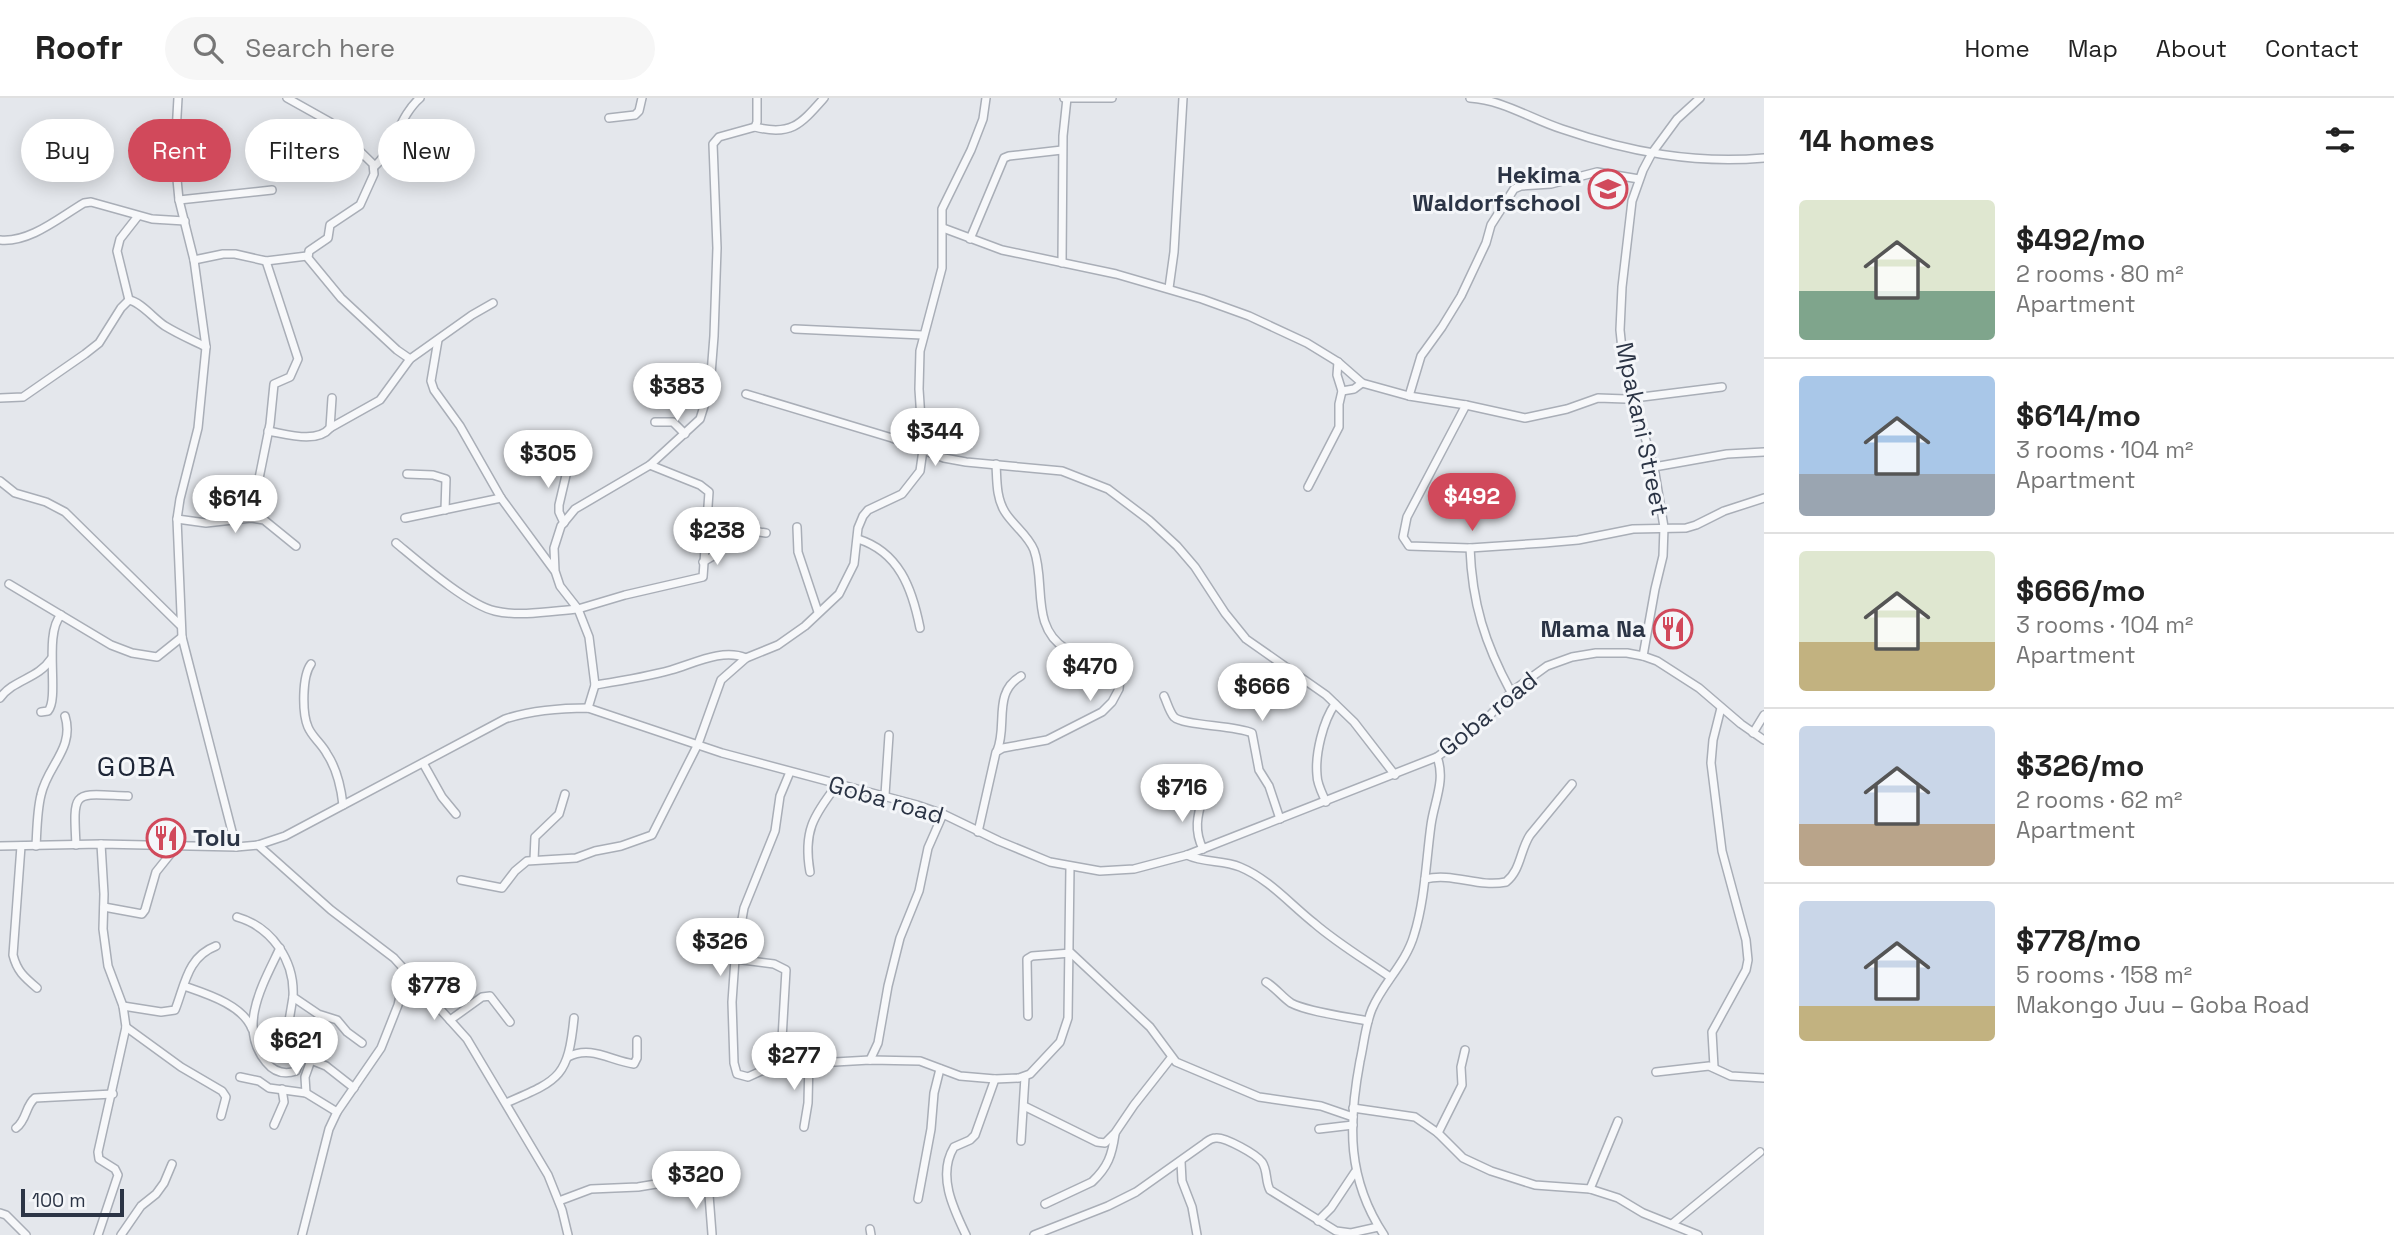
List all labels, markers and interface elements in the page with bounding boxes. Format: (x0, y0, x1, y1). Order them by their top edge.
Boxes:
search box (165, 17, 655, 80)
text: Roofr (35, 27, 123, 69)
icon: search (189, 29, 227, 67)
text: Search here (245, 31, 395, 65)
text: Home (1964, 33, 2030, 64)
text: Map (2068, 33, 2118, 64)
text: About (2156, 33, 2227, 64)
text: Contact (2265, 33, 2359, 64)
chip: Buy (21, 119, 114, 182)
chip: Rent (128, 119, 231, 182)
chip: Filters (245, 119, 364, 182)
chip: New (378, 119, 475, 182)
text: 14 homes (1799, 121, 1935, 160)
icon: filters (2321, 121, 2359, 159)
place label: Hekima Waldorfschool (1412, 159, 1581, 218)
school or university icon: Hekima Waldorfschool (1587, 168, 1629, 210)
text: $492/mo (2016, 220, 2145, 259)
icon: home (1855, 228, 1939, 312)
text: 2 rooms · 80 m² (2016, 259, 2184, 289)
text: Apartment (2016, 289, 2136, 319)
street label: Mpakani Street (1609, 339, 1676, 518)
pin: $383 (636, 364, 718, 423)
text: $383 (649, 371, 705, 401)
text: $614/mo (2016, 396, 2141, 435)
icon: home (1855, 404, 1939, 488)
pin: $344 (894, 408, 976, 468)
text: $344 (906, 416, 964, 446)
pin: $305 (507, 430, 589, 490)
text: 3 rooms · 104 m² (2016, 435, 2193, 465)
text: $305 (520, 438, 576, 468)
text: Apartment (2016, 465, 2136, 495)
pin: $492 (1431, 474, 1513, 533)
pin: $614 (194, 476, 276, 535)
text: $492 (1444, 481, 1500, 511)
text: $614 (208, 483, 262, 513)
pin: $238 (676, 508, 758, 567)
text: $238 (689, 515, 745, 545)
text: $666/mo (2016, 571, 2145, 610)
icon: home (1855, 579, 1939, 663)
restaurant icon: Mama Na (1652, 608, 1694, 650)
text: 3 rooms · 104 m² (2016, 610, 2193, 640)
place label: Mama Na (1541, 613, 1646, 644)
text: Apartment (2016, 640, 2136, 670)
pin: $470 (1049, 644, 1131, 703)
text: $470 (1062, 651, 1118, 681)
pin: $666 (1221, 664, 1303, 723)
street label: Goba road (1432, 664, 1543, 763)
text: $666 (1234, 671, 1290, 701)
text: $326/mo (2016, 746, 2144, 785)
district label: GOBA (97, 748, 177, 784)
icon: home (1855, 754, 1939, 838)
pin: $716 (1141, 764, 1223, 824)
street label: Goba road (825, 768, 947, 831)
text: $716 (1156, 772, 1208, 802)
text: 2 rooms · 62 m² (2016, 785, 2182, 815)
text: Apartment (2016, 815, 2136, 845)
restaurant icon: Tolu (145, 817, 187, 859)
place label: Tolu (193, 822, 241, 853)
pin: $326 (679, 918, 761, 978)
text: $778/mo (2016, 921, 2141, 960)
text: $326 (692, 926, 748, 956)
icon: home (1855, 929, 1939, 1013)
text: 5 rooms · 158 m² (2016, 960, 2192, 990)
pin: $778 (393, 962, 475, 1022)
text: $778 (407, 970, 461, 1000)
text: Makongo Juu – Goba Road (2016, 990, 2310, 1020)
pin: $621 (255, 1018, 337, 1077)
text: $621 (270, 1025, 322, 1055)
pin: $277 (753, 1032, 835, 1092)
text: $277 (768, 1040, 820, 1070)
pin: $320 (655, 1152, 737, 1211)
text: $320 (668, 1159, 724, 1189)
scale bar (21, 1186, 124, 1218)
text: 100 m (32, 1188, 86, 1213)

